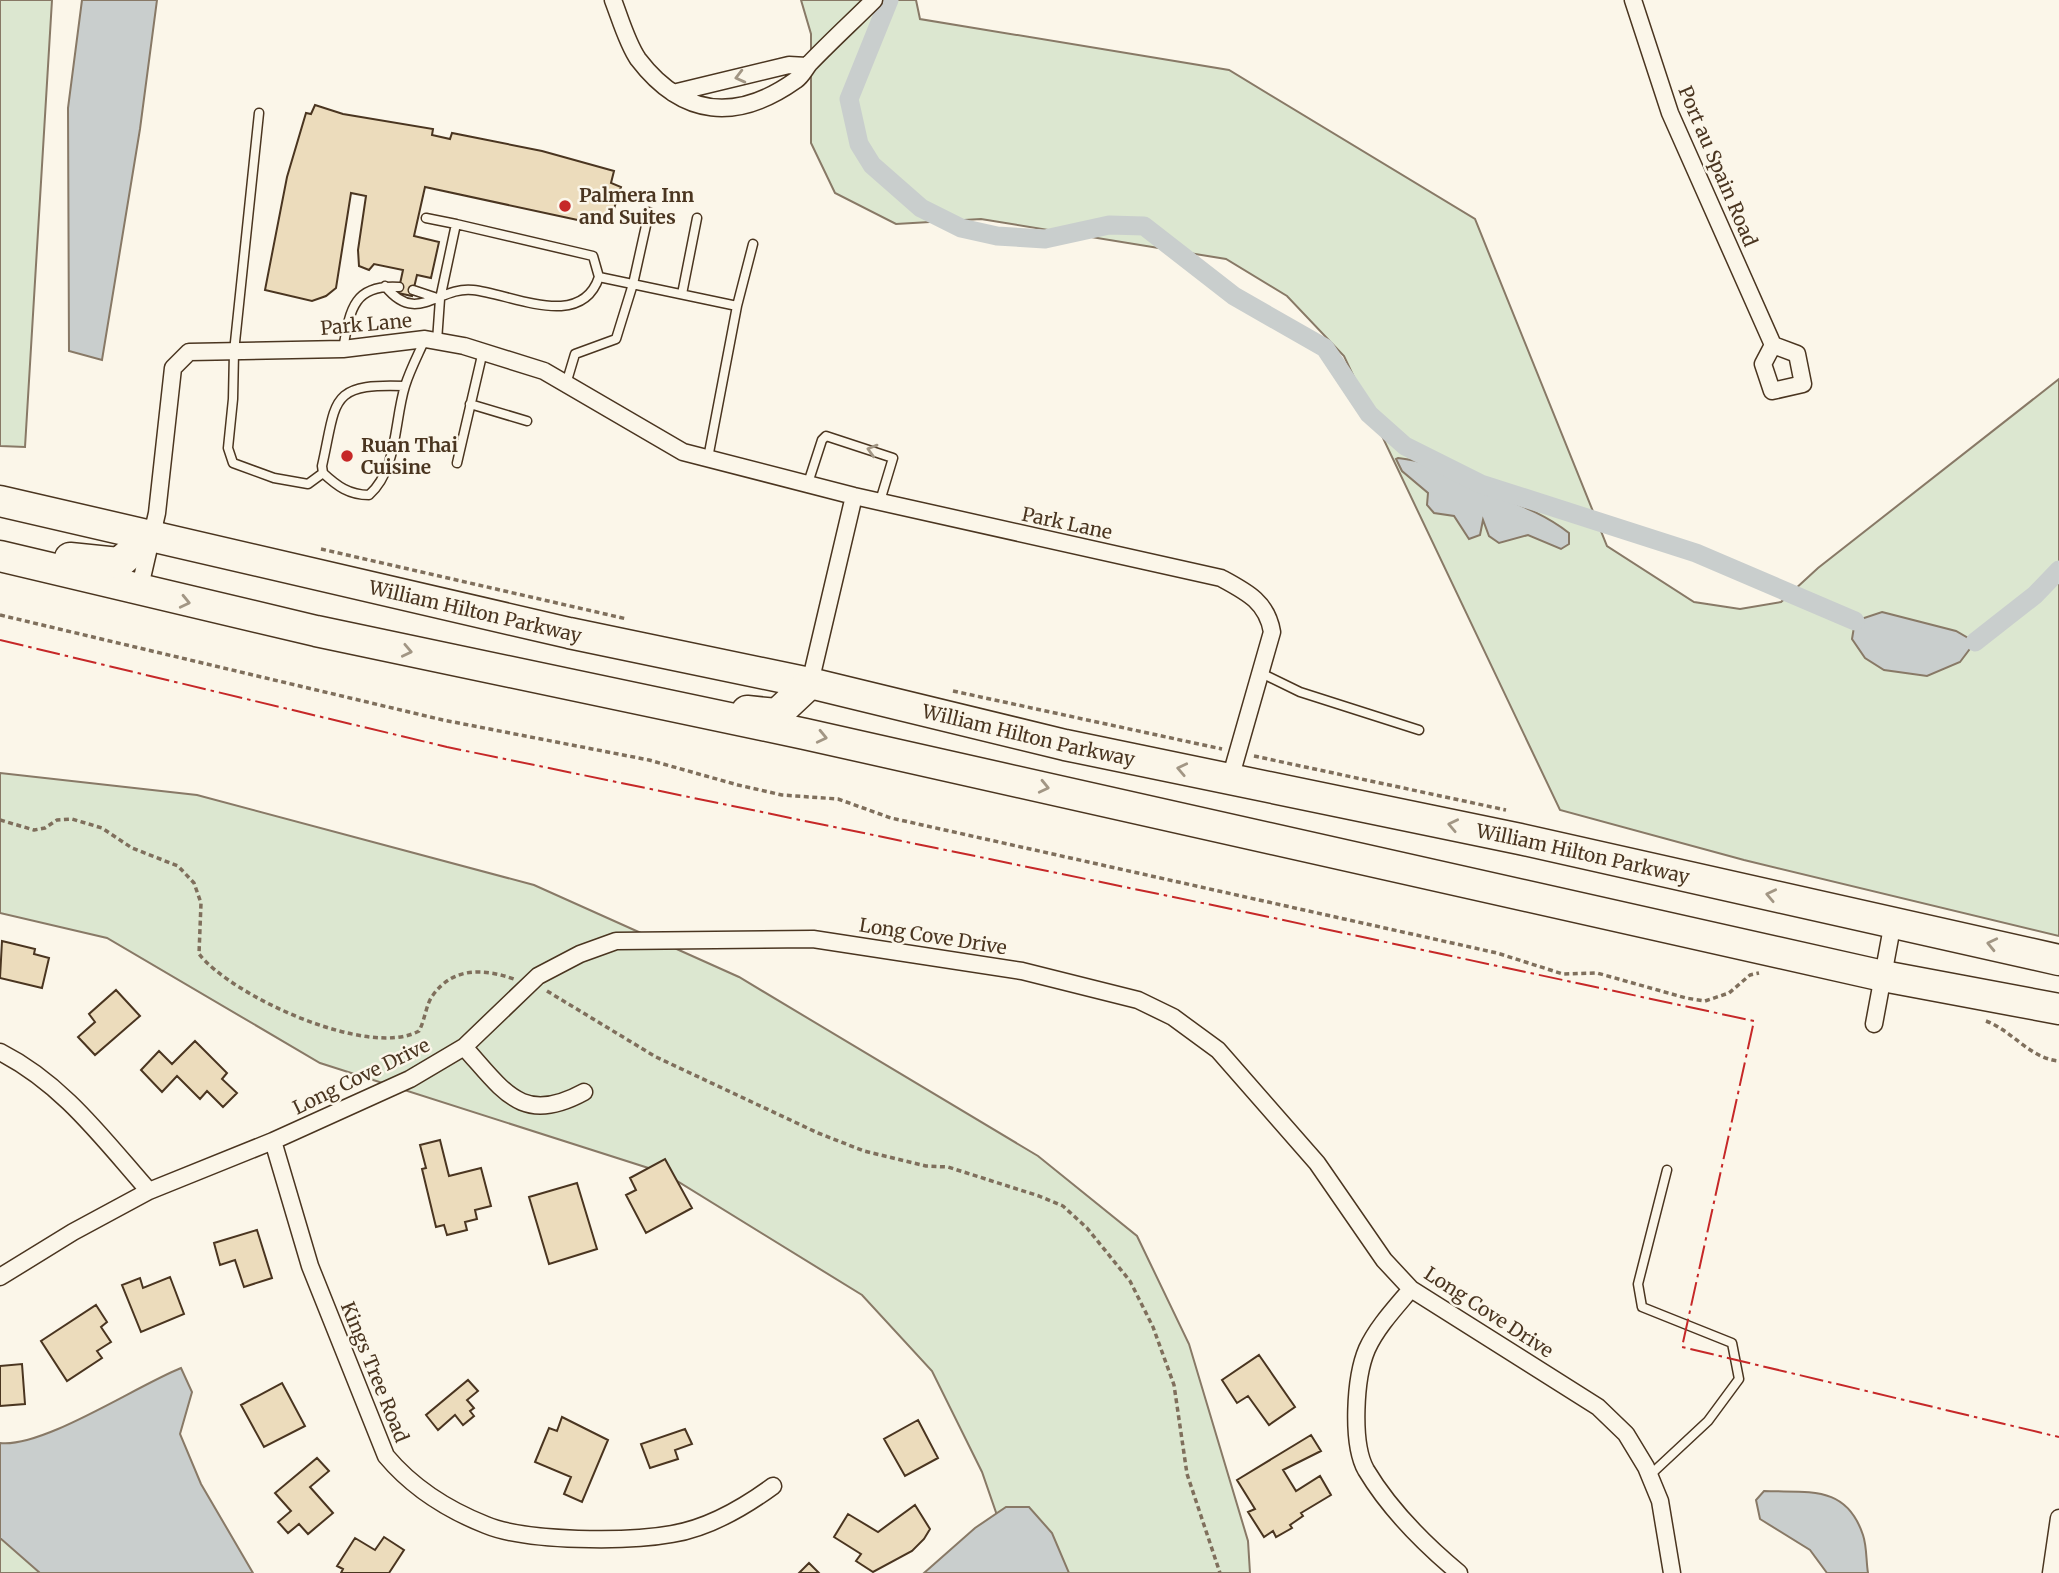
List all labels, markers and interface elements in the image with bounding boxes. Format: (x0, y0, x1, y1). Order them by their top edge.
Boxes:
one-way arrow (734, 69, 746, 83)
street label: Port au Spain Road (1673, 82, 1763, 250)
place label: Palmera Inn and Suites (579, 183, 694, 229)
marker: Palmera Inn and Suites (557, 198, 573, 214)
street label: Park Lane (319, 308, 413, 340)
place label: Ruan Thai Cuisine (361, 433, 458, 479)
one-way arrow (866, 443, 878, 458)
marker: Ruan Thai Cuisine (339, 448, 355, 464)
street label: Park Lane (1020, 502, 1114, 544)
street label: William Hilton Parkway (366, 575, 584, 647)
one-way arrow (179, 594, 191, 608)
one-way arrow (401, 642, 413, 657)
street label: William Hilton Parkway (919, 698, 1137, 771)
one-way arrow (816, 729, 828, 744)
one-way arrow (1176, 763, 1188, 778)
one-way arrow (1038, 779, 1050, 793)
street label: William Hilton Parkway (1473, 818, 1692, 889)
one-way arrow (1447, 819, 1459, 834)
one-way arrow (1765, 888, 1777, 903)
street label: Long Cove Drive (858, 912, 1009, 960)
one-way arrow (1987, 938, 1999, 953)
street label: Long Cove Drive (289, 1033, 433, 1119)
street label: Long Cove Drive (1420, 1261, 1558, 1363)
street label: Kings Tree Road (336, 1298, 414, 1446)

